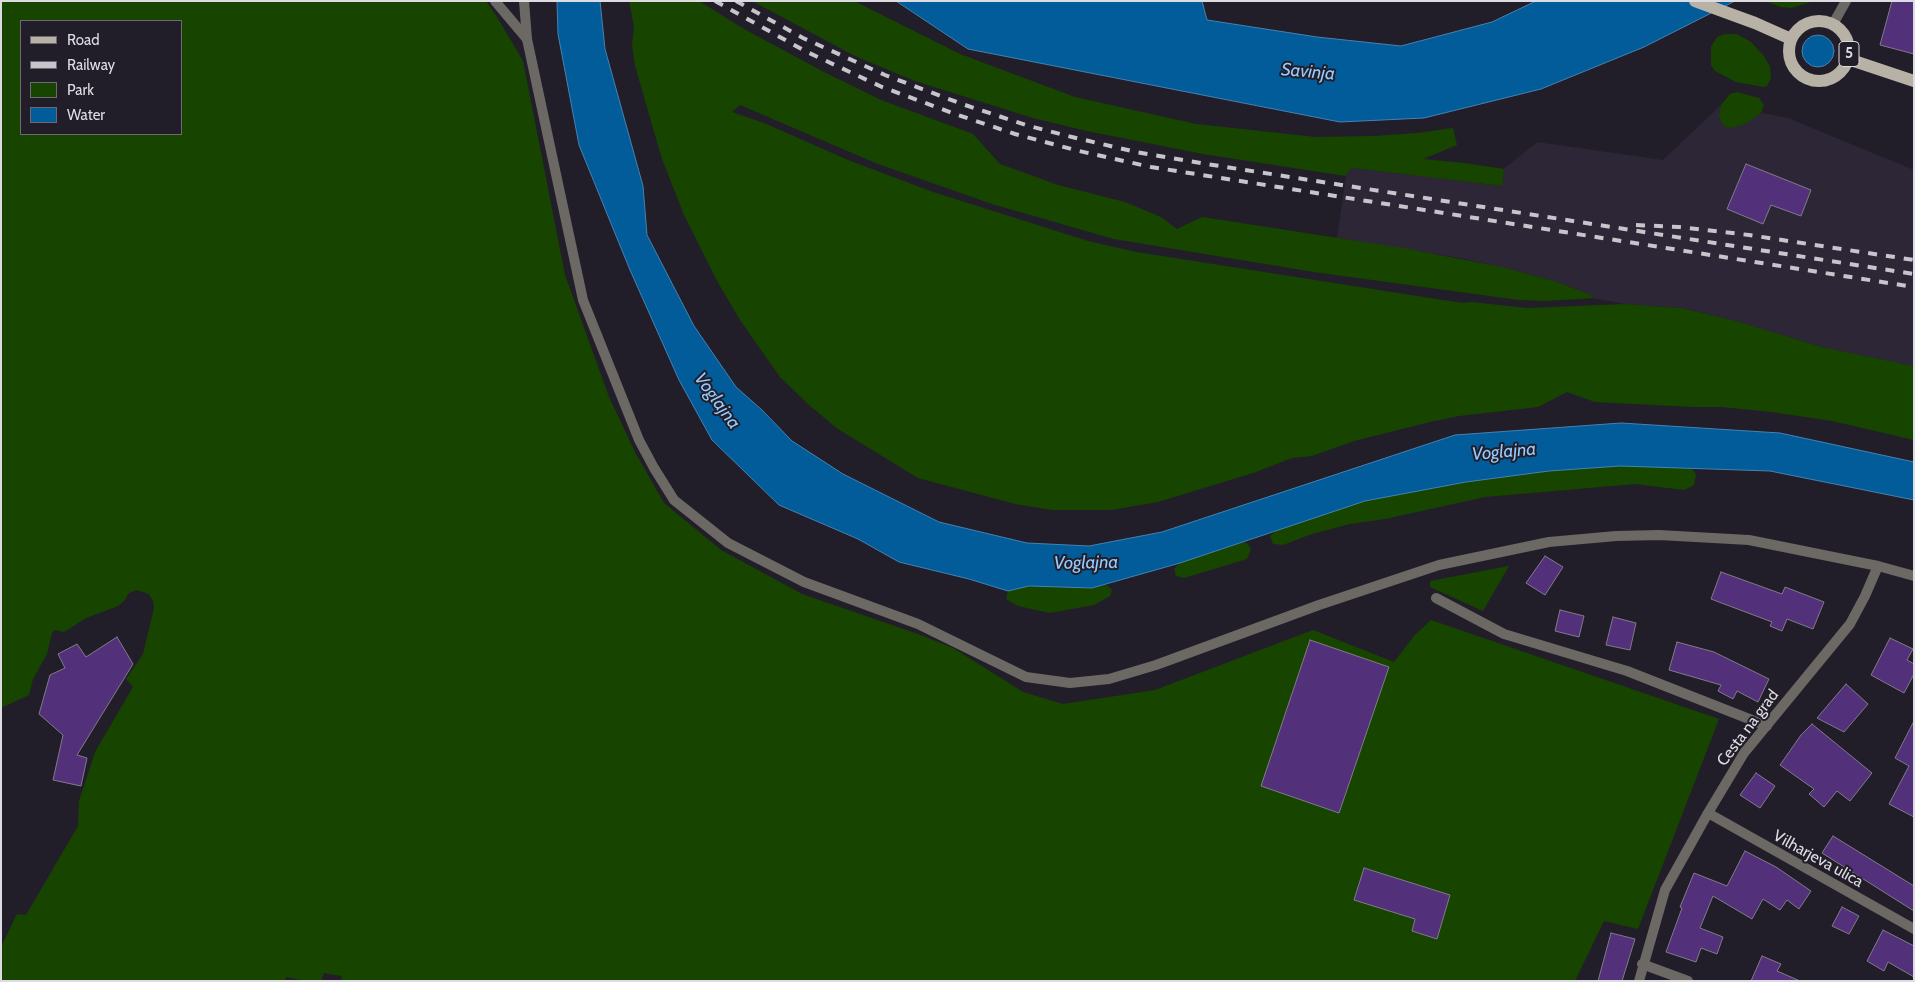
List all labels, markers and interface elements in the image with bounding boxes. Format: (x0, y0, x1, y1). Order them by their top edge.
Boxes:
legend (20, 20, 182, 135)
text: Road (67, 31, 100, 49)
road number: 5 (1839, 42, 1859, 66)
text: Railway (67, 56, 115, 74)
water label: Savinja (1280, 59, 1336, 85)
text: Park (67, 81, 94, 99)
text: Water (67, 106, 105, 124)
water label: Voglajna (689, 369, 745, 433)
water label: Voglajna (1471, 438, 1537, 466)
water label: Voglajna (1054, 552, 1118, 574)
street label: Cesta na grad (1713, 686, 1783, 770)
street label: Vilharjeva ulica (1770, 826, 1866, 892)

